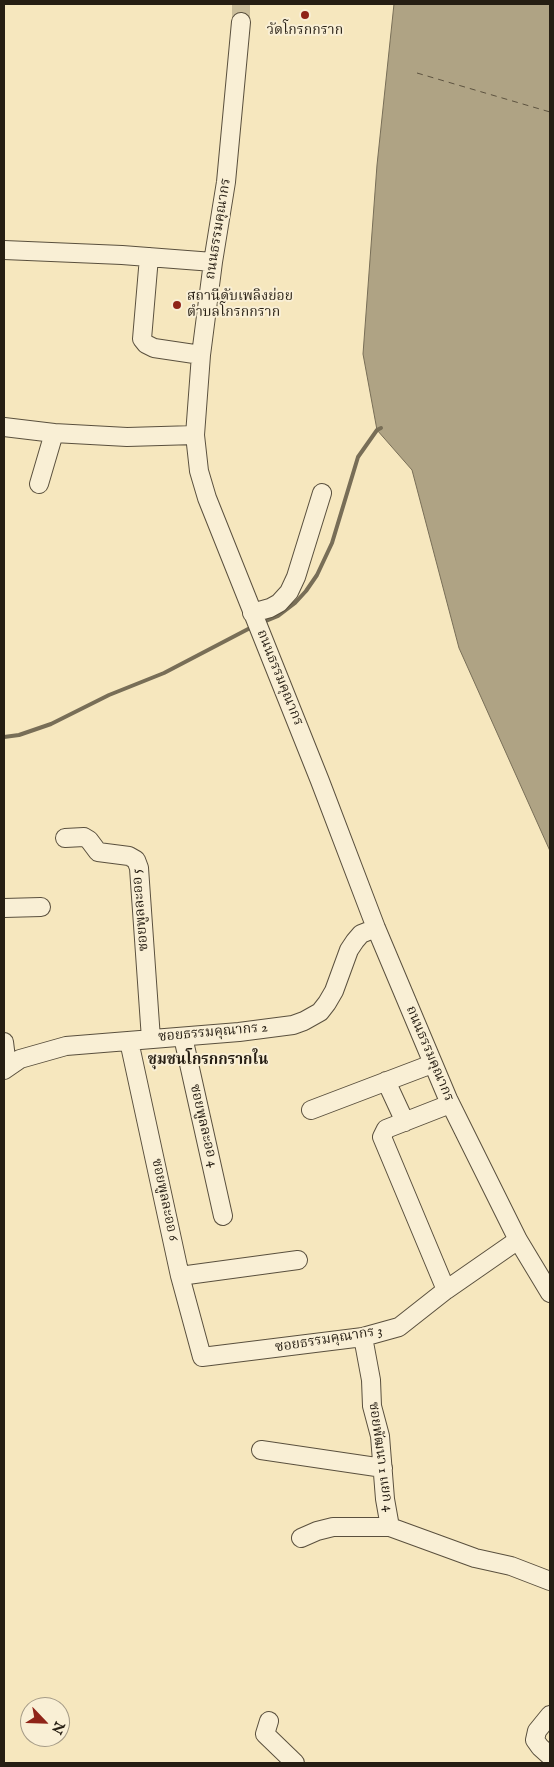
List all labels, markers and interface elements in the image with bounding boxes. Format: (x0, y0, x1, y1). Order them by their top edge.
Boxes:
marker: วัดโกรกกราก (299, 9, 311, 21)
place label: วัดโกรกกราก (267, 23, 343, 39)
street label: ถนนธรรมคุณากร (203, 177, 235, 281)
place label: สถานีดับเพลิงย่อย ตำบลโกรกกราก (187, 289, 293, 322)
marker: สถานีดับเพลิงย่อย ตำบลโกรกกราก (171, 299, 183, 311)
street label: ถนนธรรมคุณากร (252, 627, 306, 729)
street label: ซอยพูลละออ 5 (129, 868, 153, 952)
street label: ถนนธรรมคุณากร (401, 1004, 457, 1104)
street label: ซอยธรรมคุณากร 2 (158, 1020, 268, 1046)
district label: ชุมชนโกรกกรากใน (148, 1052, 268, 1070)
street label: ซอยพูลละออ 4 (185, 1083, 221, 1169)
street label: ซอยพูลละออ 6 (147, 1157, 181, 1243)
street label: ซอยธรรมคุณากร 3 (274, 1323, 384, 1357)
street label: ซอยพัฒนา 1 แยก 4 (364, 1401, 396, 1513)
north arrow (20, 1697, 70, 1747)
text: N (47, 1718, 68, 1737)

